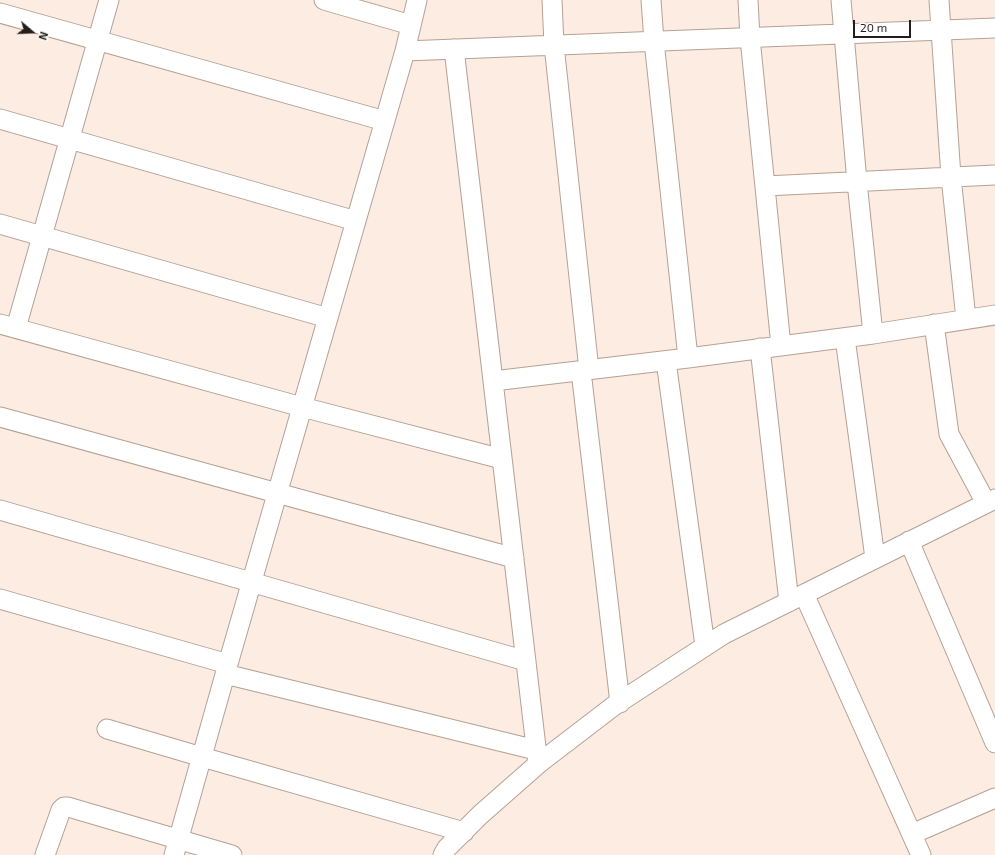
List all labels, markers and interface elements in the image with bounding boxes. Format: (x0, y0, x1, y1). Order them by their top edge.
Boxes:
north arrow (12, 12, 52, 52)
scale bar (855, 12, 913, 38)
text: 20 m (860, 20, 887, 34)
text: N (36, 30, 51, 42)

